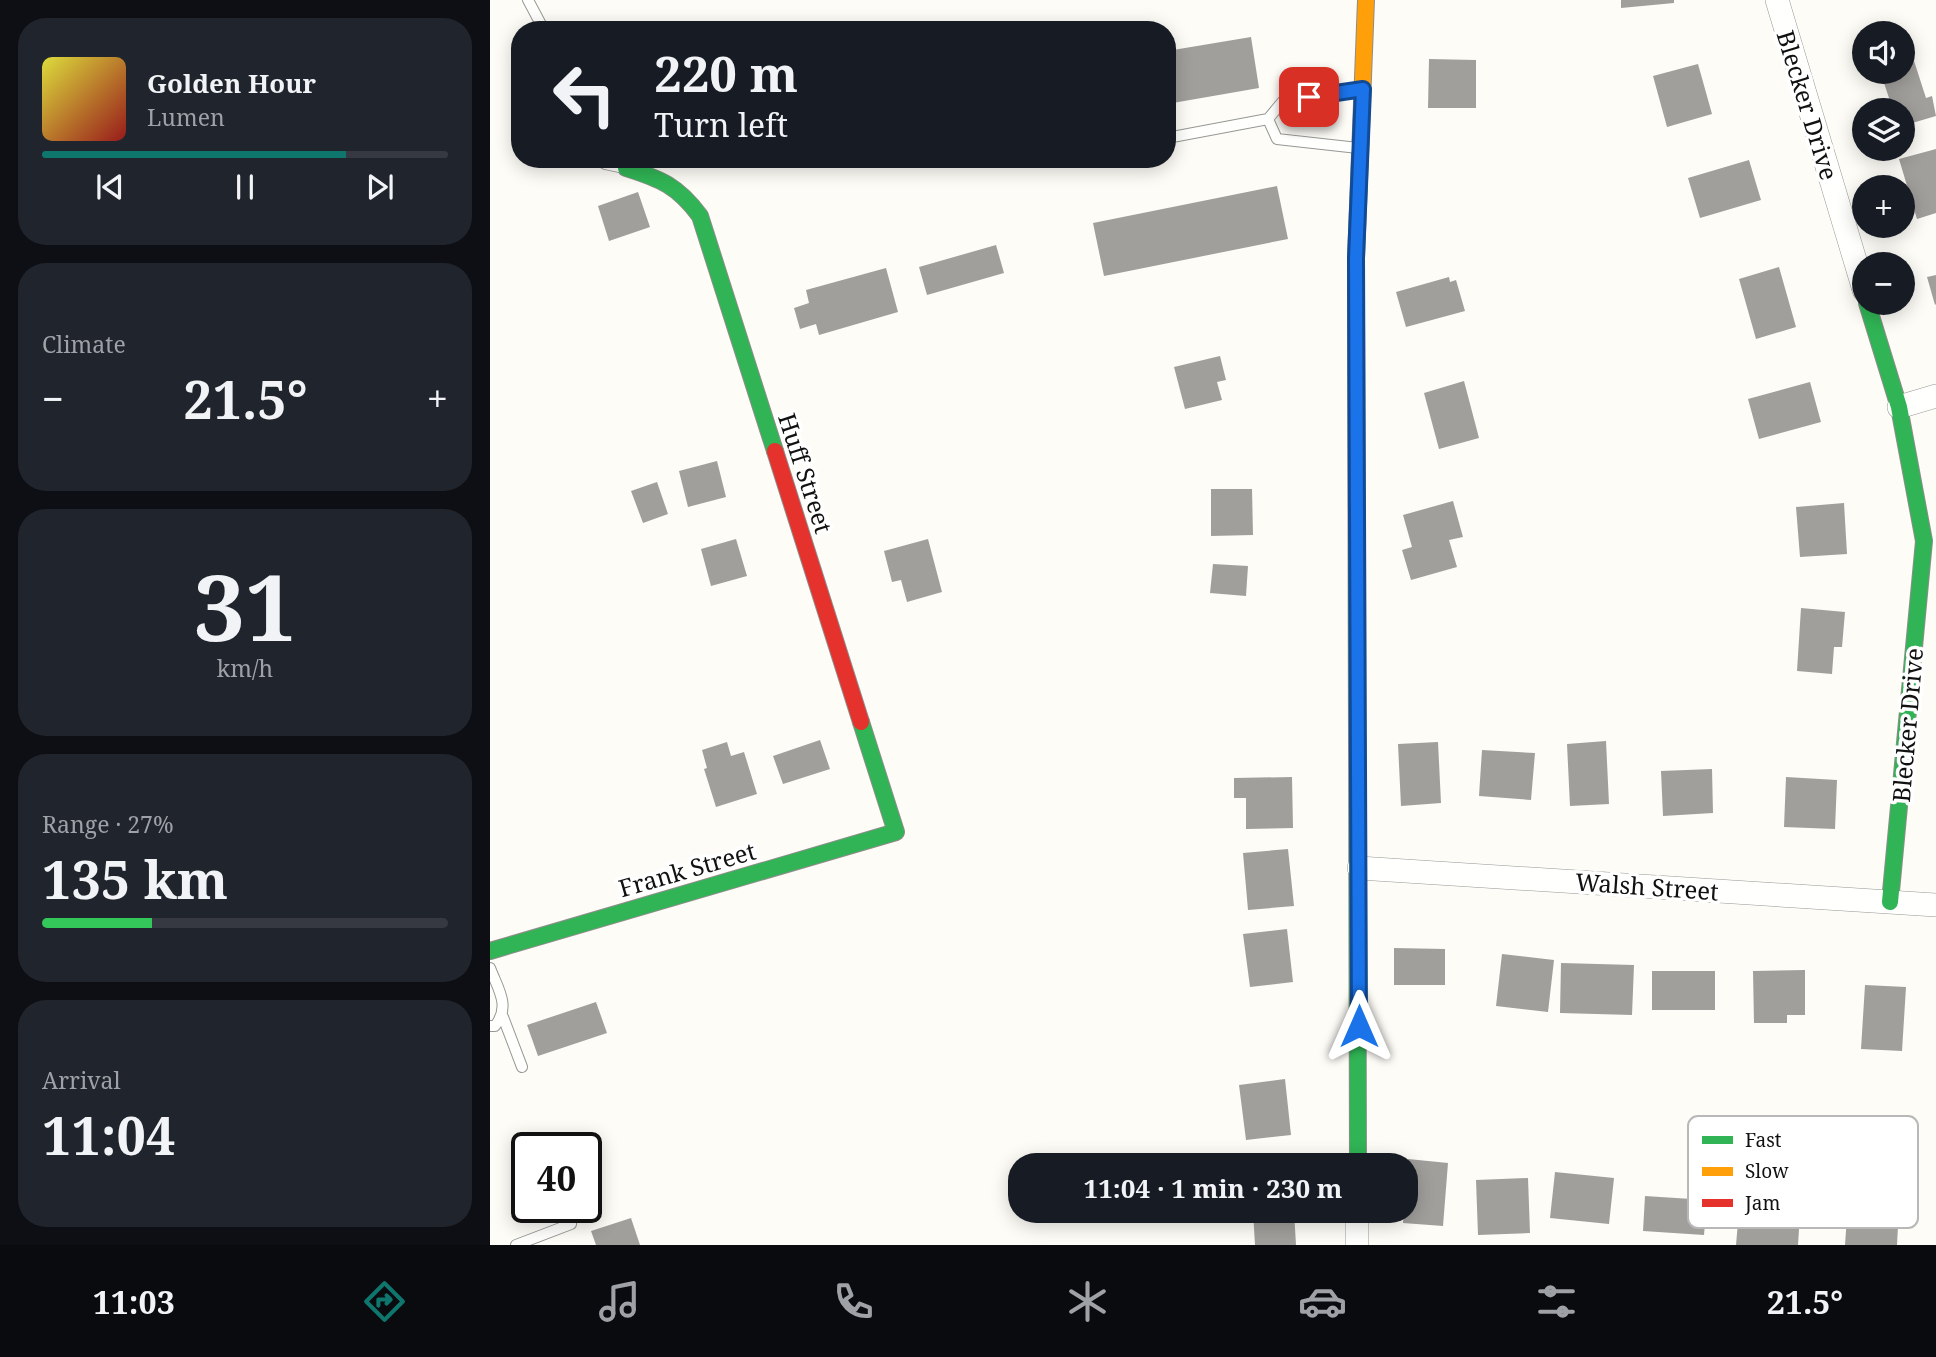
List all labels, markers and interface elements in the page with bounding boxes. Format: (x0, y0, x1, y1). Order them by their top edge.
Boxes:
map controls (1852, 21, 1915, 315)
button: sound (1852, 21, 1915, 84)
street label: Blecker Drive (1770, 26, 1846, 184)
text: 220 m (654, 40, 798, 106)
icon: left (539, 49, 630, 140)
text: Golden Hour (147, 65, 316, 101)
pin (1279, 67, 1339, 127)
icon: arrive (1290, 78, 1328, 116)
button: layers (1852, 98, 1915, 161)
text: Lumen (147, 101, 225, 133)
text: Turn left (654, 103, 788, 146)
icon: previous (91, 168, 129, 206)
icon: pause (226, 168, 264, 206)
icon: next (361, 168, 399, 206)
button: + (1852, 175, 1915, 238)
button: − (1852, 252, 1915, 315)
text: Climate (42, 328, 126, 360)
text: 21.5° (183, 363, 308, 434)
text: − (42, 372, 64, 424)
text: + (427, 372, 448, 424)
street label: Huff Street (771, 409, 841, 537)
text: 31 (194, 544, 296, 668)
street label: Blecker Drive (1884, 646, 1930, 804)
text: km/h (217, 652, 273, 684)
text: Range · 27% (42, 808, 174, 840)
street label: Frank Street (615, 834, 759, 904)
text: 135 km (42, 843, 228, 914)
street label: Walsh Street (1574, 865, 1720, 907)
position arrow (1322, 989, 1396, 1063)
text: Arrival (42, 1064, 121, 1096)
text: 11:04 (42, 1099, 175, 1170)
legend (1688, 1116, 1918, 1228)
text: Fast (1745, 1127, 1782, 1153)
speed limit sign: 40 (511, 1132, 602, 1223)
text: Slow (1745, 1158, 1789, 1184)
text: 11:04 · 1 min · 230 m (1083, 1170, 1343, 1206)
text: Jam (1744, 1190, 1780, 1216)
icon: directions (360, 1277, 409, 1326)
icon: music (595, 1277, 644, 1326)
icon: phone (829, 1277, 878, 1326)
icon: climate (1063, 1277, 1112, 1326)
icon: car (1298, 1277, 1347, 1326)
icon: filters (1532, 1277, 1581, 1326)
text: 11:03 (93, 1280, 175, 1323)
text: 21.5° (1767, 1280, 1843, 1323)

